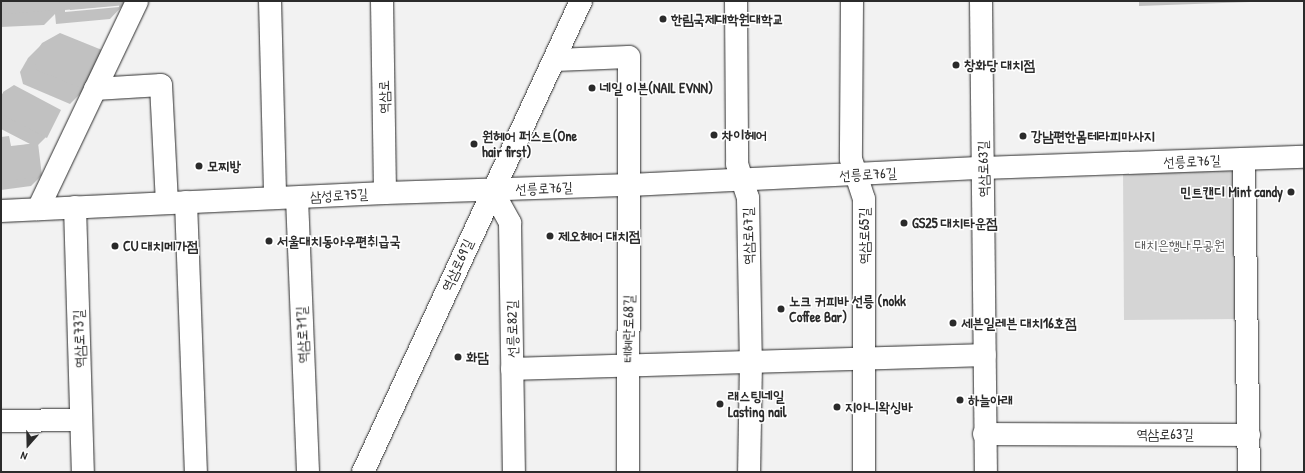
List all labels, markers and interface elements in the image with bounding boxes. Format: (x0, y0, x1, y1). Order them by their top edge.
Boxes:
place label: 한림국제대학원대학교 (671, 11, 784, 27)
marker: 한림국제대학원대학교 (658, 14, 668, 24)
place label: 창화당 대치점 (964, 57, 1035, 73)
marker: 창화당 대치점 (951, 60, 961, 70)
street label: 역삼로 (375, 80, 393, 114)
place label: 네일 이븐(NAIL EVNN) (600, 80, 713, 96)
marker: 네일 이븐(NAIL EVNN) (587, 83, 597, 93)
place label: 차이헤어 (722, 127, 767, 143)
place label: 원헤어 퍼스트(One hair first) (482, 128, 577, 160)
place label: 강남편한몸테라피마사지 (1031, 128, 1155, 144)
marker: 차이헤어 (709, 130, 719, 140)
marker: 강남편한몸테라피마사지 (1018, 131, 1028, 141)
marker: 원헤어 퍼스트(One hair first) (469, 139, 479, 149)
street label: 역삼로63길 (974, 140, 992, 198)
street label: 선릉로76길 (1163, 152, 1221, 170)
place label: 모찌방 (207, 158, 241, 174)
marker: 모찌방 (194, 161, 204, 171)
street label: 선릉로76길 (839, 164, 897, 184)
street label: 선릉로76길 (515, 179, 573, 197)
place label: 민트캔디 Mint candy (1180, 184, 1283, 200)
street label: 삼성로75길 (310, 185, 368, 205)
marker: 민트캔디 Mint candy (1286, 187, 1296, 197)
street label: 역삼로67길 (739, 207, 757, 265)
street label: 역삼로65길 (856, 208, 872, 264)
place label: GS25 대치타운점 (912, 215, 997, 231)
marker: GS25 대치타운점 (899, 218, 909, 228)
place label: 제오헤어 대치점 (558, 228, 640, 244)
marker: 제오헤어 대치점 (545, 231, 555, 241)
place label: 서울대치동아우편취급국 (277, 233, 401, 249)
marker: 서울대치동아우편취급국 (264, 236, 274, 246)
street label: 역삼로69길 (438, 236, 476, 294)
park label: 대치은행나무공원 (1135, 237, 1225, 253)
place label: CU 대치메가점 (123, 238, 198, 254)
marker: CU 대치메가점 (110, 241, 120, 251)
place label: 노크 커피바 선릉 (nokk Coffee Bar) (789, 293, 906, 326)
street label: 테헤란로68길 (619, 295, 637, 363)
street label: 선릉로82길 (503, 300, 521, 358)
marker: 노크 커피바 선릉 (nokk Coffee Bar) (776, 304, 786, 314)
street label: 역삼로71길 (293, 306, 311, 364)
street label: 역삼로73길 (70, 310, 88, 368)
place label: 세븐일레븐 대치16호점 (961, 315, 1076, 331)
marker: 세븐일레븐 대치16호점 (948, 318, 958, 328)
place label: 화담 (466, 349, 489, 365)
marker: 화담 (453, 352, 463, 362)
place label: 래스팅네일 Lasting nail (728, 388, 786, 420)
place label: 하늘아래 (968, 392, 1013, 408)
marker: 하늘아래 (955, 395, 965, 405)
marker: 래스팅네일 Lasting nail (715, 399, 725, 409)
place label: 지아니왁싱바 (845, 399, 913, 415)
marker: 지아니왁싱바 (832, 402, 842, 412)
north arrow (8, 425, 48, 465)
street label: 역삼로63길 (1137, 426, 1193, 442)
text: N (19, 449, 29, 464)

